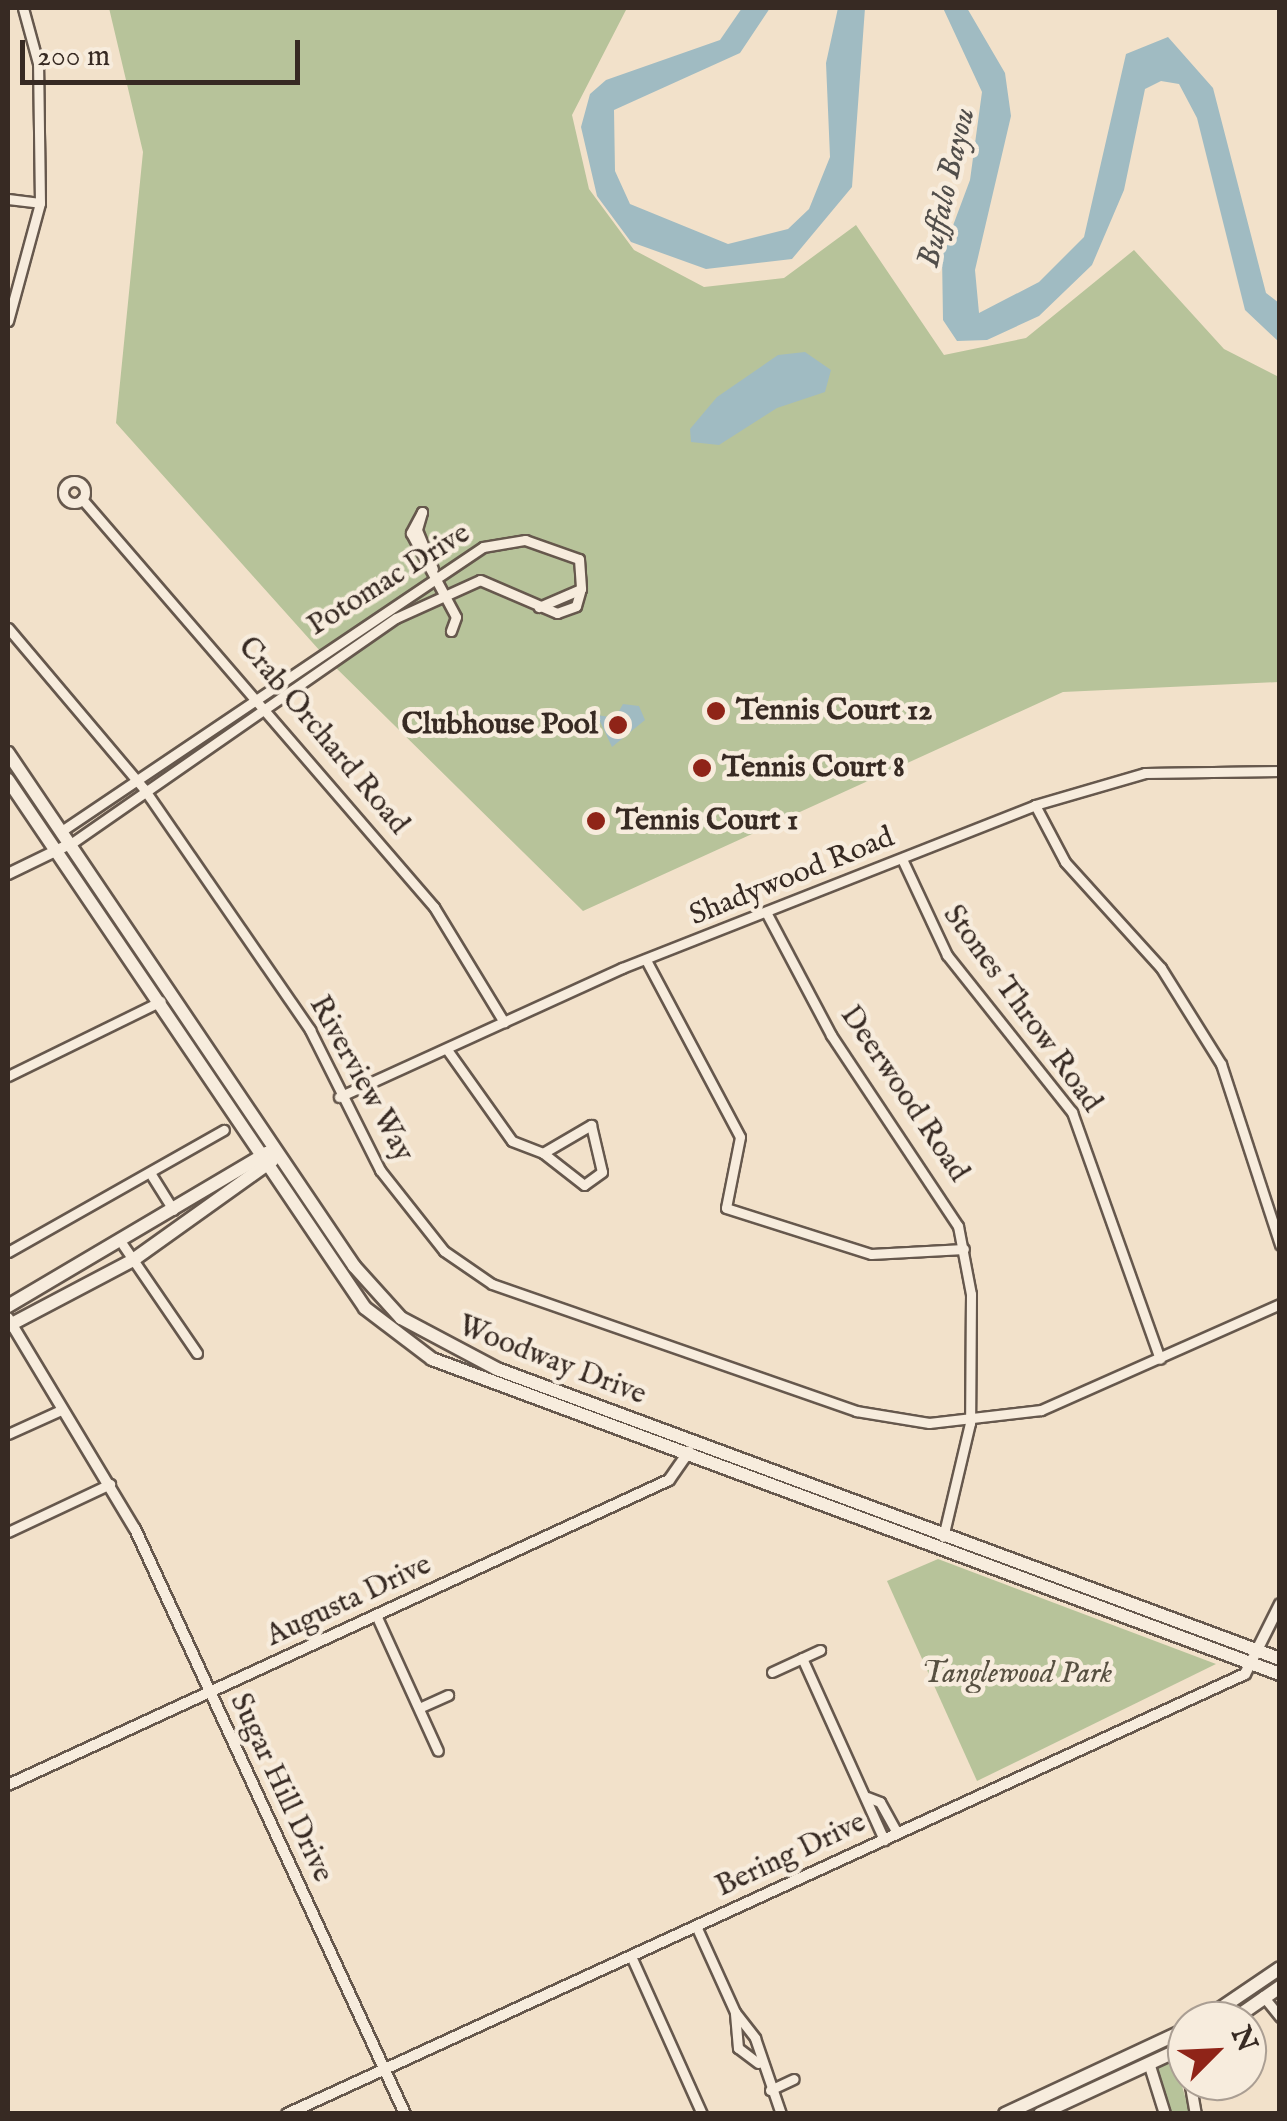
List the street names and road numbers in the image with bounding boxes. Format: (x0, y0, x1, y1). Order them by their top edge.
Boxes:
street label: Potomac Drive (301, 516, 477, 644)
street label: Crab Orchard Road (230, 630, 416, 842)
street label: Shadywood Road (685, 820, 899, 934)
street label: Stones Throw Road (935, 898, 1109, 1120)
street label: Riverview Way (301, 990, 421, 1168)
street label: Deerwood Road (832, 999, 976, 1189)
street label: Woodway Drive (453, 1309, 651, 1413)
street label: Augusta Drive (261, 1547, 437, 1655)
street label: Sugar Hill Drive (221, 1688, 341, 1888)
street label: Bering Drive (710, 1805, 872, 1905)

